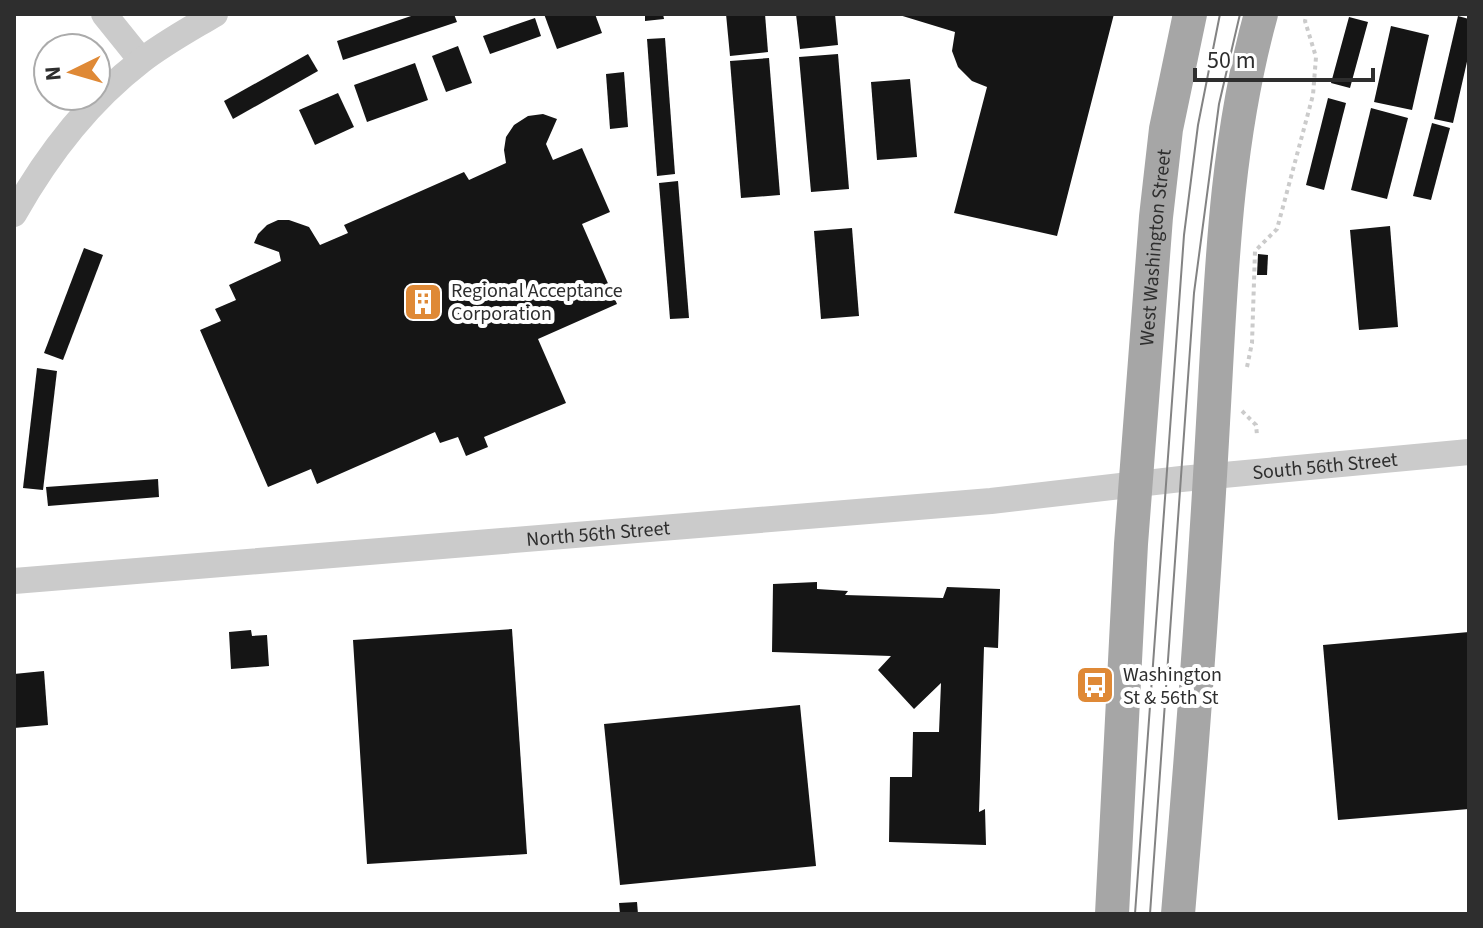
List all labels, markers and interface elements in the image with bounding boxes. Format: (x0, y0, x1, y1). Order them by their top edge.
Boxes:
north arrow (32, 32, 112, 112)
scale bar (1195, 32, 1373, 82)
text: 50 m (1207, 43, 1256, 78)
text: N (36, 65, 70, 82)
street label: West Washington Street (1133, 147, 1179, 347)
place label: Regional Acceptance Corporation (451, 277, 623, 328)
building icon: Regional Acceptance Corporation (402, 281, 444, 323)
street label: South 56th Street (1251, 446, 1399, 487)
street label: North 56th Street (525, 514, 671, 554)
place label: Washington St & 56th St (1123, 661, 1222, 712)
bus stop icon: Washington St & 56th St (1074, 664, 1116, 706)

